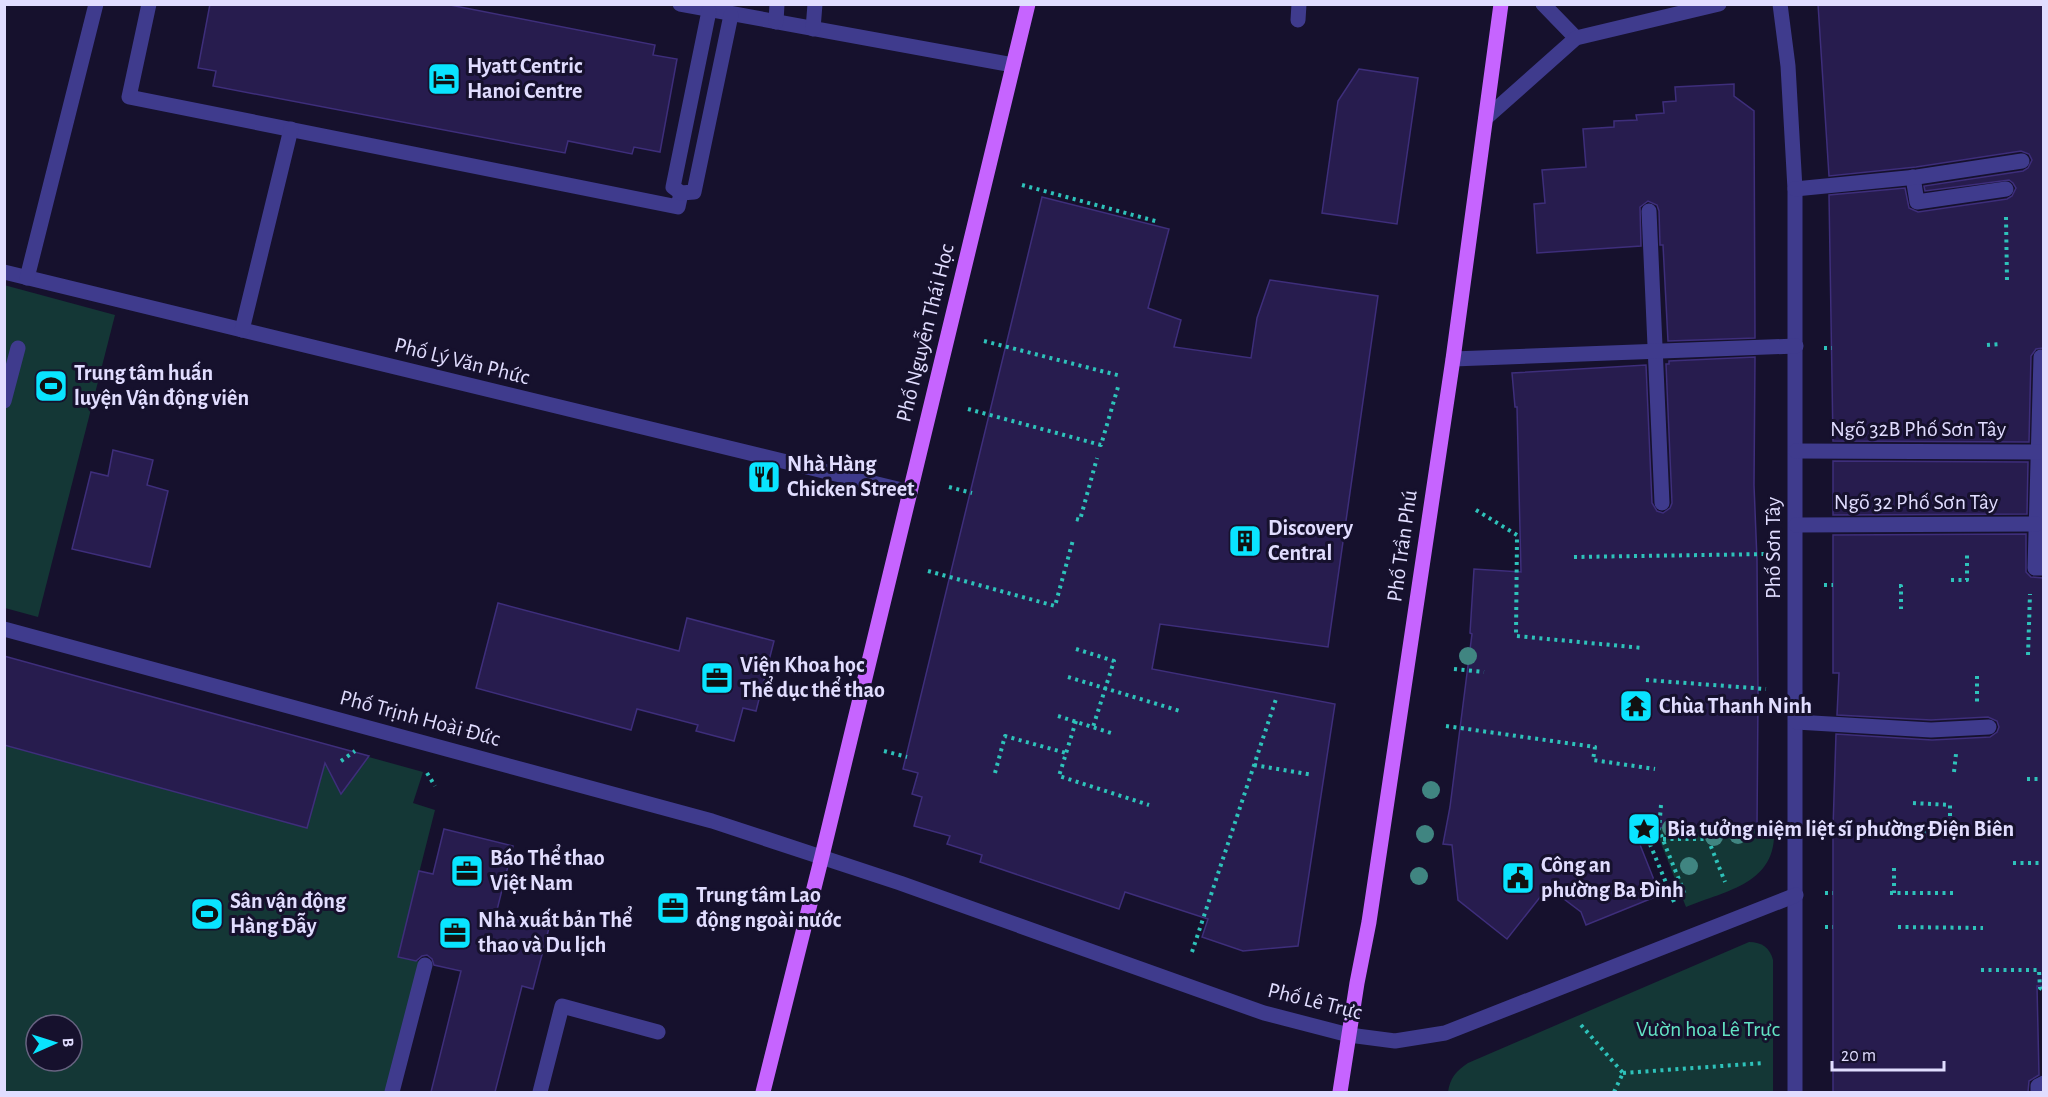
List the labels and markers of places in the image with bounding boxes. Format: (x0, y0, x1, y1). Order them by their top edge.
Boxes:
place label: Hyatt Centric Hanoi Centre (467, 55, 583, 102)
hotel icon: Hyatt Centric Hanoi Centre (426, 61, 462, 97)
place label: Trung tâm huấn luyện Vận động viên (74, 361, 249, 410)
sports icon: Trung tâm huấn luyện Vận động viên (33, 368, 69, 404)
place label: Nhà Hàng Chicken Street (787, 453, 915, 500)
restaurant icon: Nhà Hàng Chicken Street (746, 459, 782, 495)
place label: Discovery Central (1268, 517, 1353, 564)
building icon: Discovery Central (1227, 523, 1263, 559)
place label: Viện Khoa học Thể dục thể thao (740, 654, 885, 701)
office icon: Viện Khoa học Thể dục thể thao (699, 660, 735, 696)
temple icon: Chùa Thanh Ninh (1618, 688, 1654, 724)
place label: Chùa Thanh Ninh (1659, 695, 1812, 717)
place icon: Bia tưởng niệm liệt sĩ phường Điện Biên (1626, 811, 1662, 847)
place label: Bia tưởng niệm liệt sĩ phường Điện Biên (1667, 818, 2014, 840)
place label: Báo Thể thao Việt Nam (490, 843, 605, 894)
office icon: Báo Thể thao Việt Nam (449, 853, 485, 889)
place label: Công an phường Ba Đình (1541, 854, 1684, 901)
public building icon: Công an phường Ba Đình (1500, 860, 1536, 896)
place label: Trung tâm Lao động ngoài nước (696, 884, 842, 931)
place label: Sân vận động Hàng Đẫy (230, 890, 347, 938)
office icon: Trung tâm Lao động ngoài nước (655, 890, 691, 926)
sports icon: Sân vận động Hàng Đẫy (189, 896, 225, 932)
place label: Nhà xuất bản Thể thao và Du lịch (478, 905, 632, 956)
office icon: Nhà xuất bản Thể thao và Du lịch (437, 915, 473, 951)

